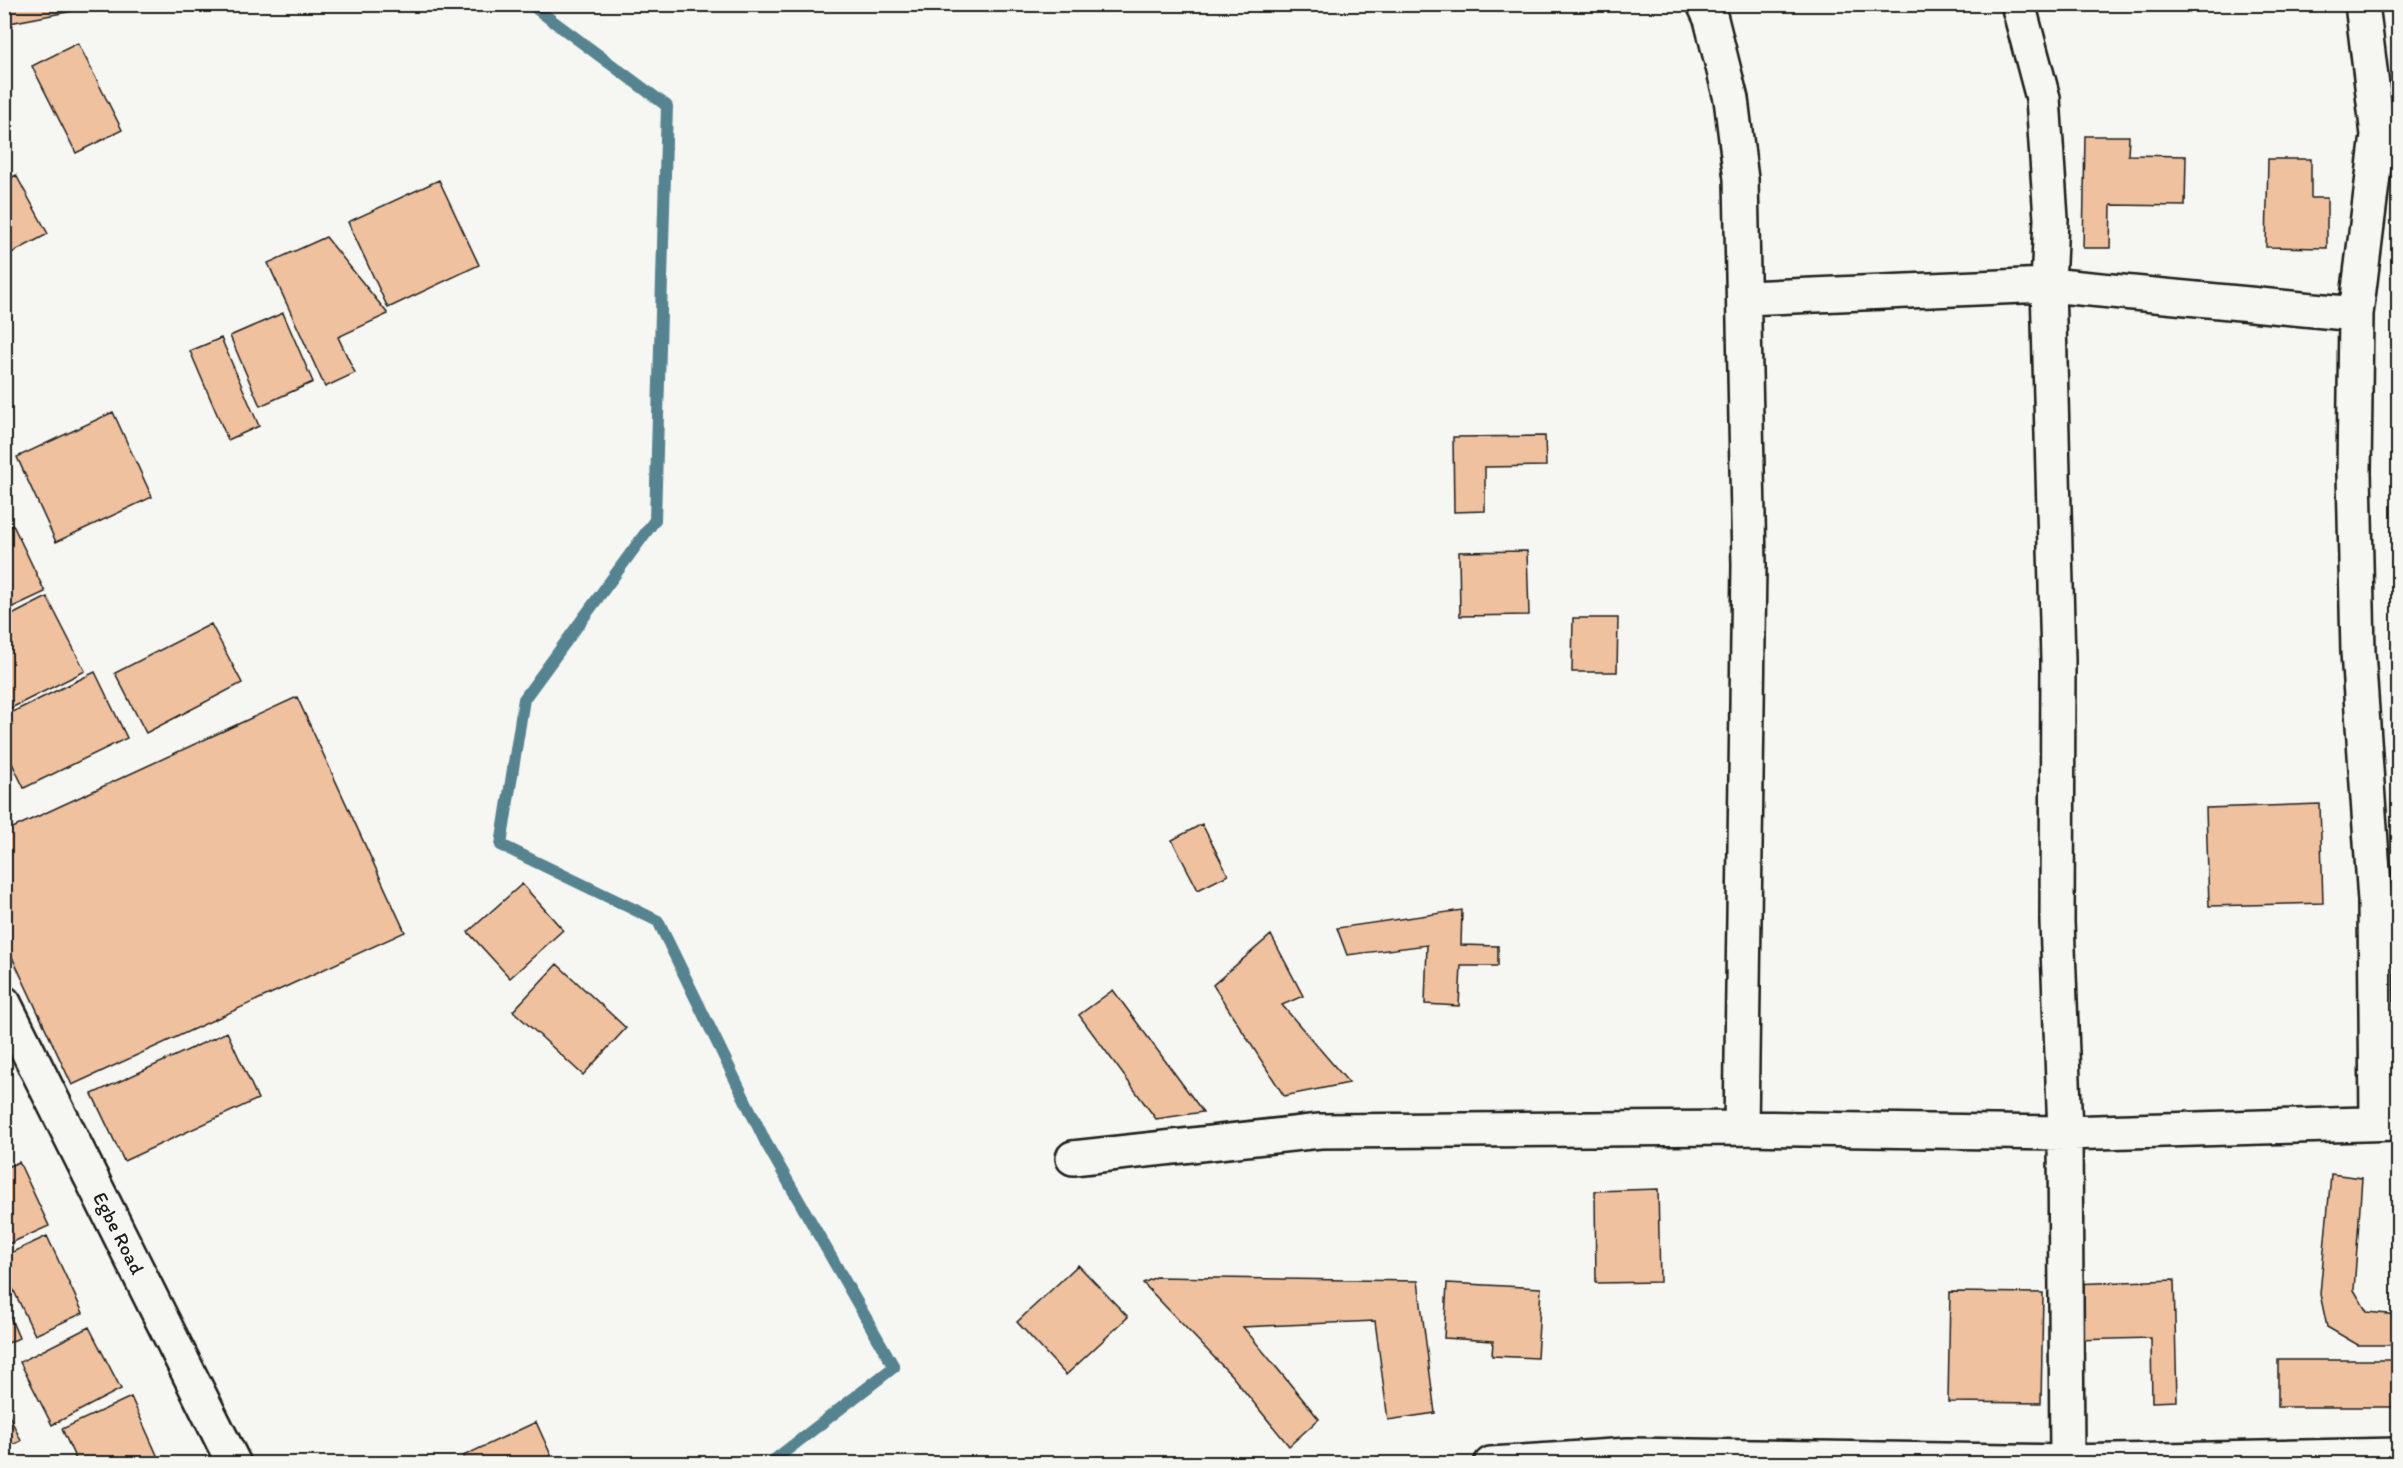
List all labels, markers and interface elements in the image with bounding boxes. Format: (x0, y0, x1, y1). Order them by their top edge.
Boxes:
street label: Egbe Road (88, 1188, 150, 1278)

